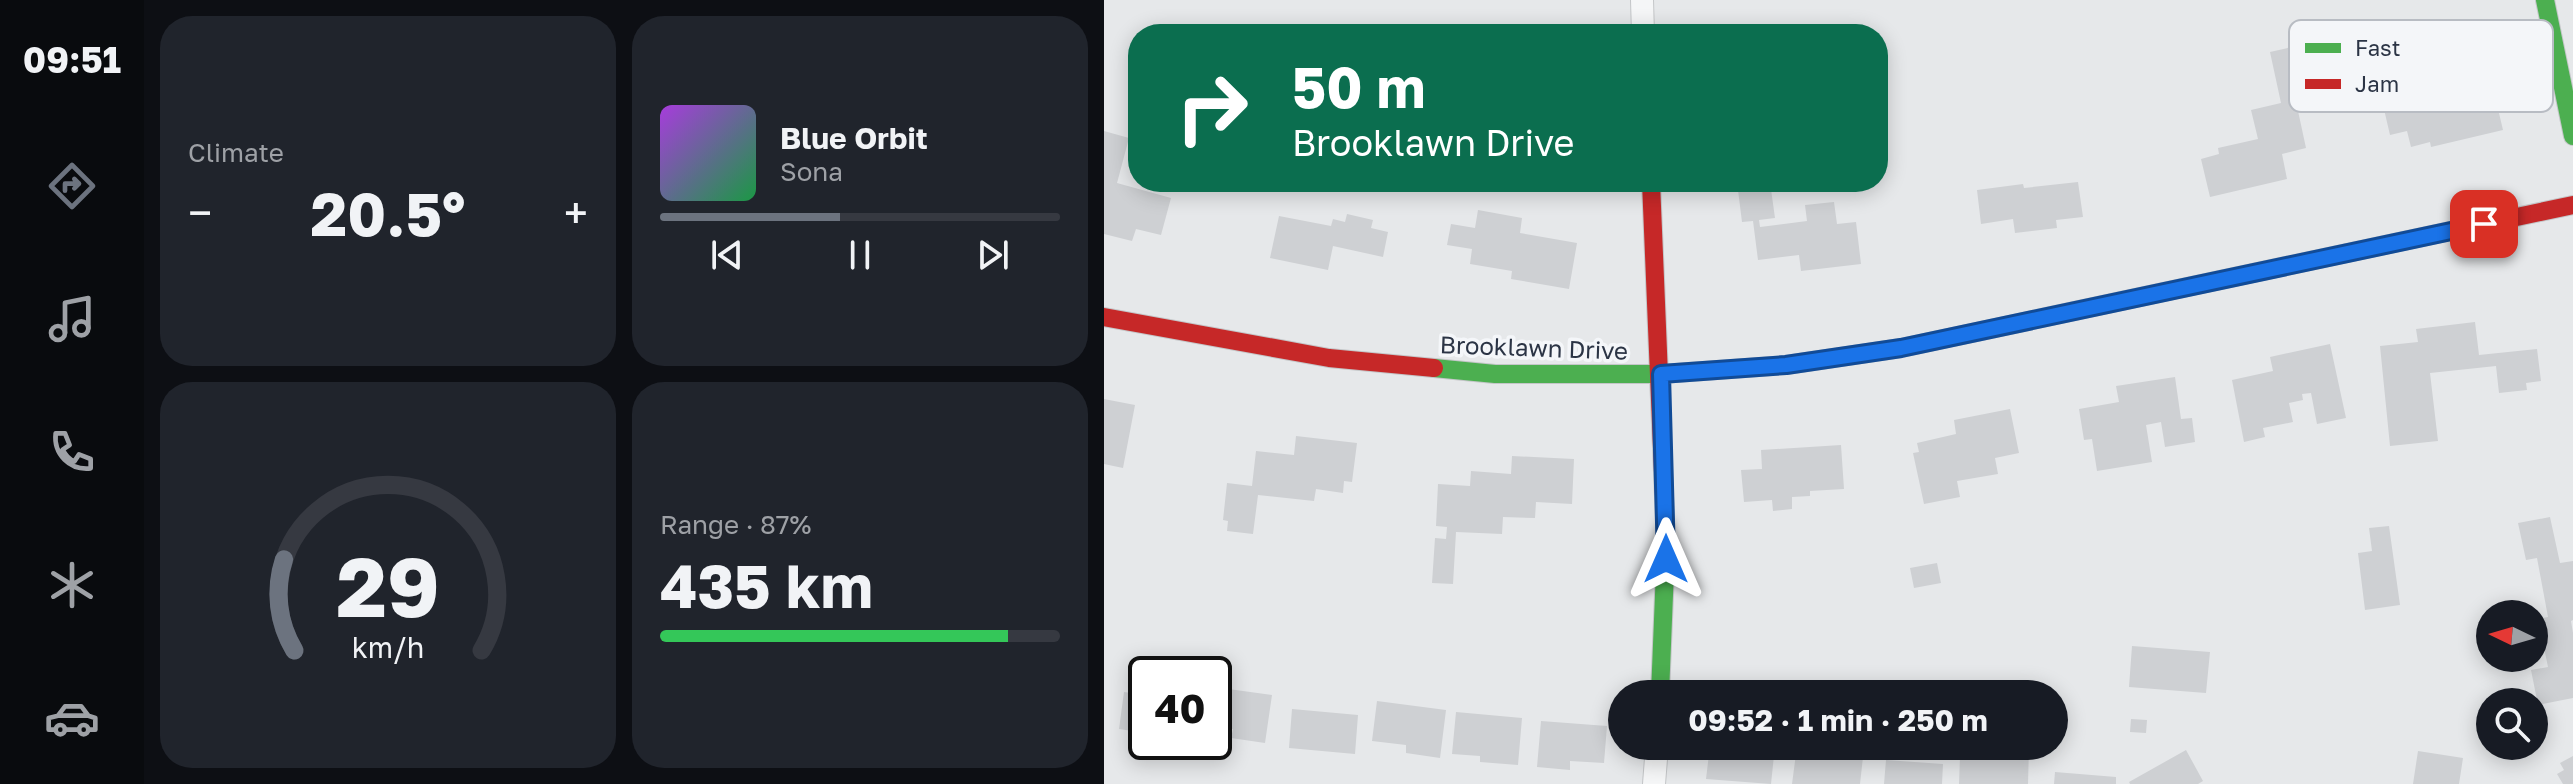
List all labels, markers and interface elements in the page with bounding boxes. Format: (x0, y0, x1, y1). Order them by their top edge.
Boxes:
legend (2289, 20, 2553, 112)
text: Fast (2355, 34, 2401, 61)
text: 09:51 (23, 38, 121, 81)
text: 50 m (1292, 53, 1426, 120)
icon: right (1160, 56, 1264, 160)
text: Jam (2355, 70, 2399, 97)
text: Blue Orbit (780, 120, 928, 156)
text: Brooklawn Drive (1292, 121, 1574, 164)
text: Climate (188, 137, 284, 168)
text: Sona (780, 156, 843, 187)
icon: directions (44, 158, 100, 214)
text: 20.5° (311, 177, 465, 249)
text: − (188, 186, 212, 239)
text: + (564, 186, 588, 239)
pin (2450, 190, 2518, 258)
icon: arrive (2462, 202, 2506, 246)
icon: previous (705, 233, 749, 277)
icon: pause (838, 233, 882, 277)
icon: next (971, 233, 1015, 277)
icon: music (44, 291, 100, 347)
street label: Brooklawn Drive (1439, 329, 1629, 365)
icon: phone (44, 424, 100, 480)
text: Range · 87% (660, 509, 811, 540)
position arrow (1624, 517, 1708, 601)
text: 29 (336, 535, 440, 635)
text: 435 km (660, 549, 873, 621)
icon: climate (44, 557, 100, 613)
north arrow (2476, 600, 2548, 672)
map controls (2476, 600, 2548, 760)
text: km/h (352, 630, 424, 664)
speed limit sign: 40 (1128, 656, 1232, 760)
button: search (2476, 688, 2548, 760)
icon: car (44, 690, 100, 746)
text: 09:52 · 1 min · 250 m (1688, 702, 1988, 738)

